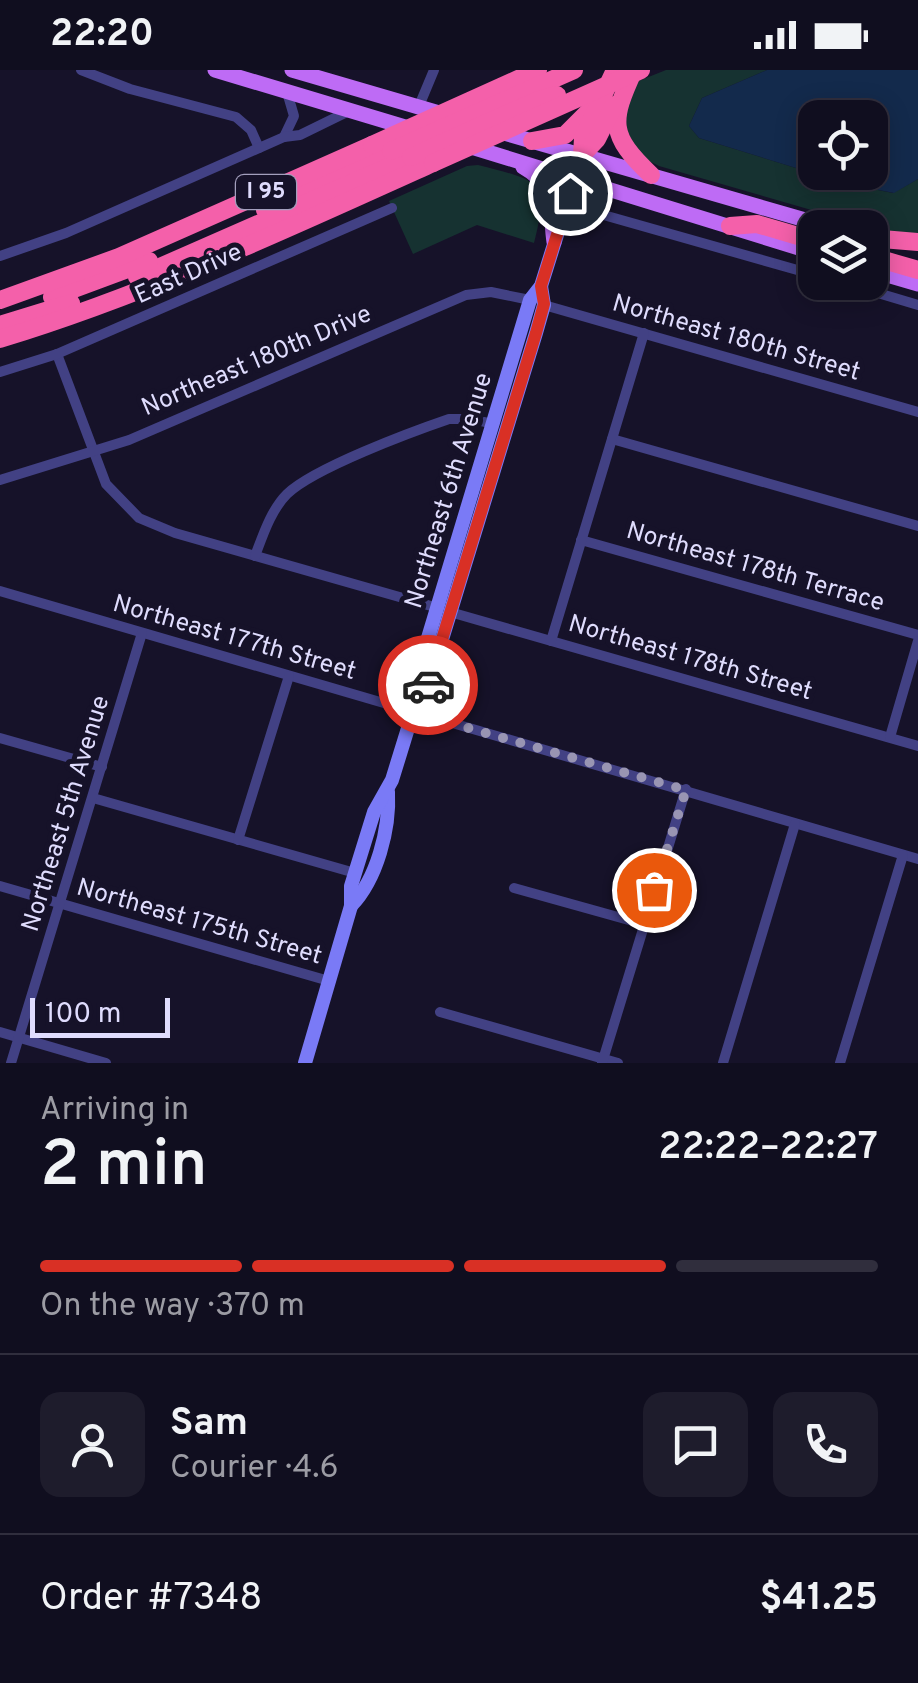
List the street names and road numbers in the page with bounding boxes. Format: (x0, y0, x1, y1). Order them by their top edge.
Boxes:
road number: I 95 (236, 175, 296, 209)
street label: East Drive (130, 237, 248, 313)
street label: Northeast 180th Street (608, 288, 864, 390)
street label: Northeast 180th Drive (137, 299, 377, 425)
street label: Northeast 6th Avenue (399, 369, 501, 613)
street label: Northeast 178th Terrace (622, 516, 888, 620)
street label: Northeast 177th Street (109, 589, 359, 689)
street label: Northeast 178th Street (564, 609, 816, 709)
street label: Northeast 5th Avenue (16, 692, 118, 936)
street label: Northeast 175th Street (73, 873, 325, 973)

